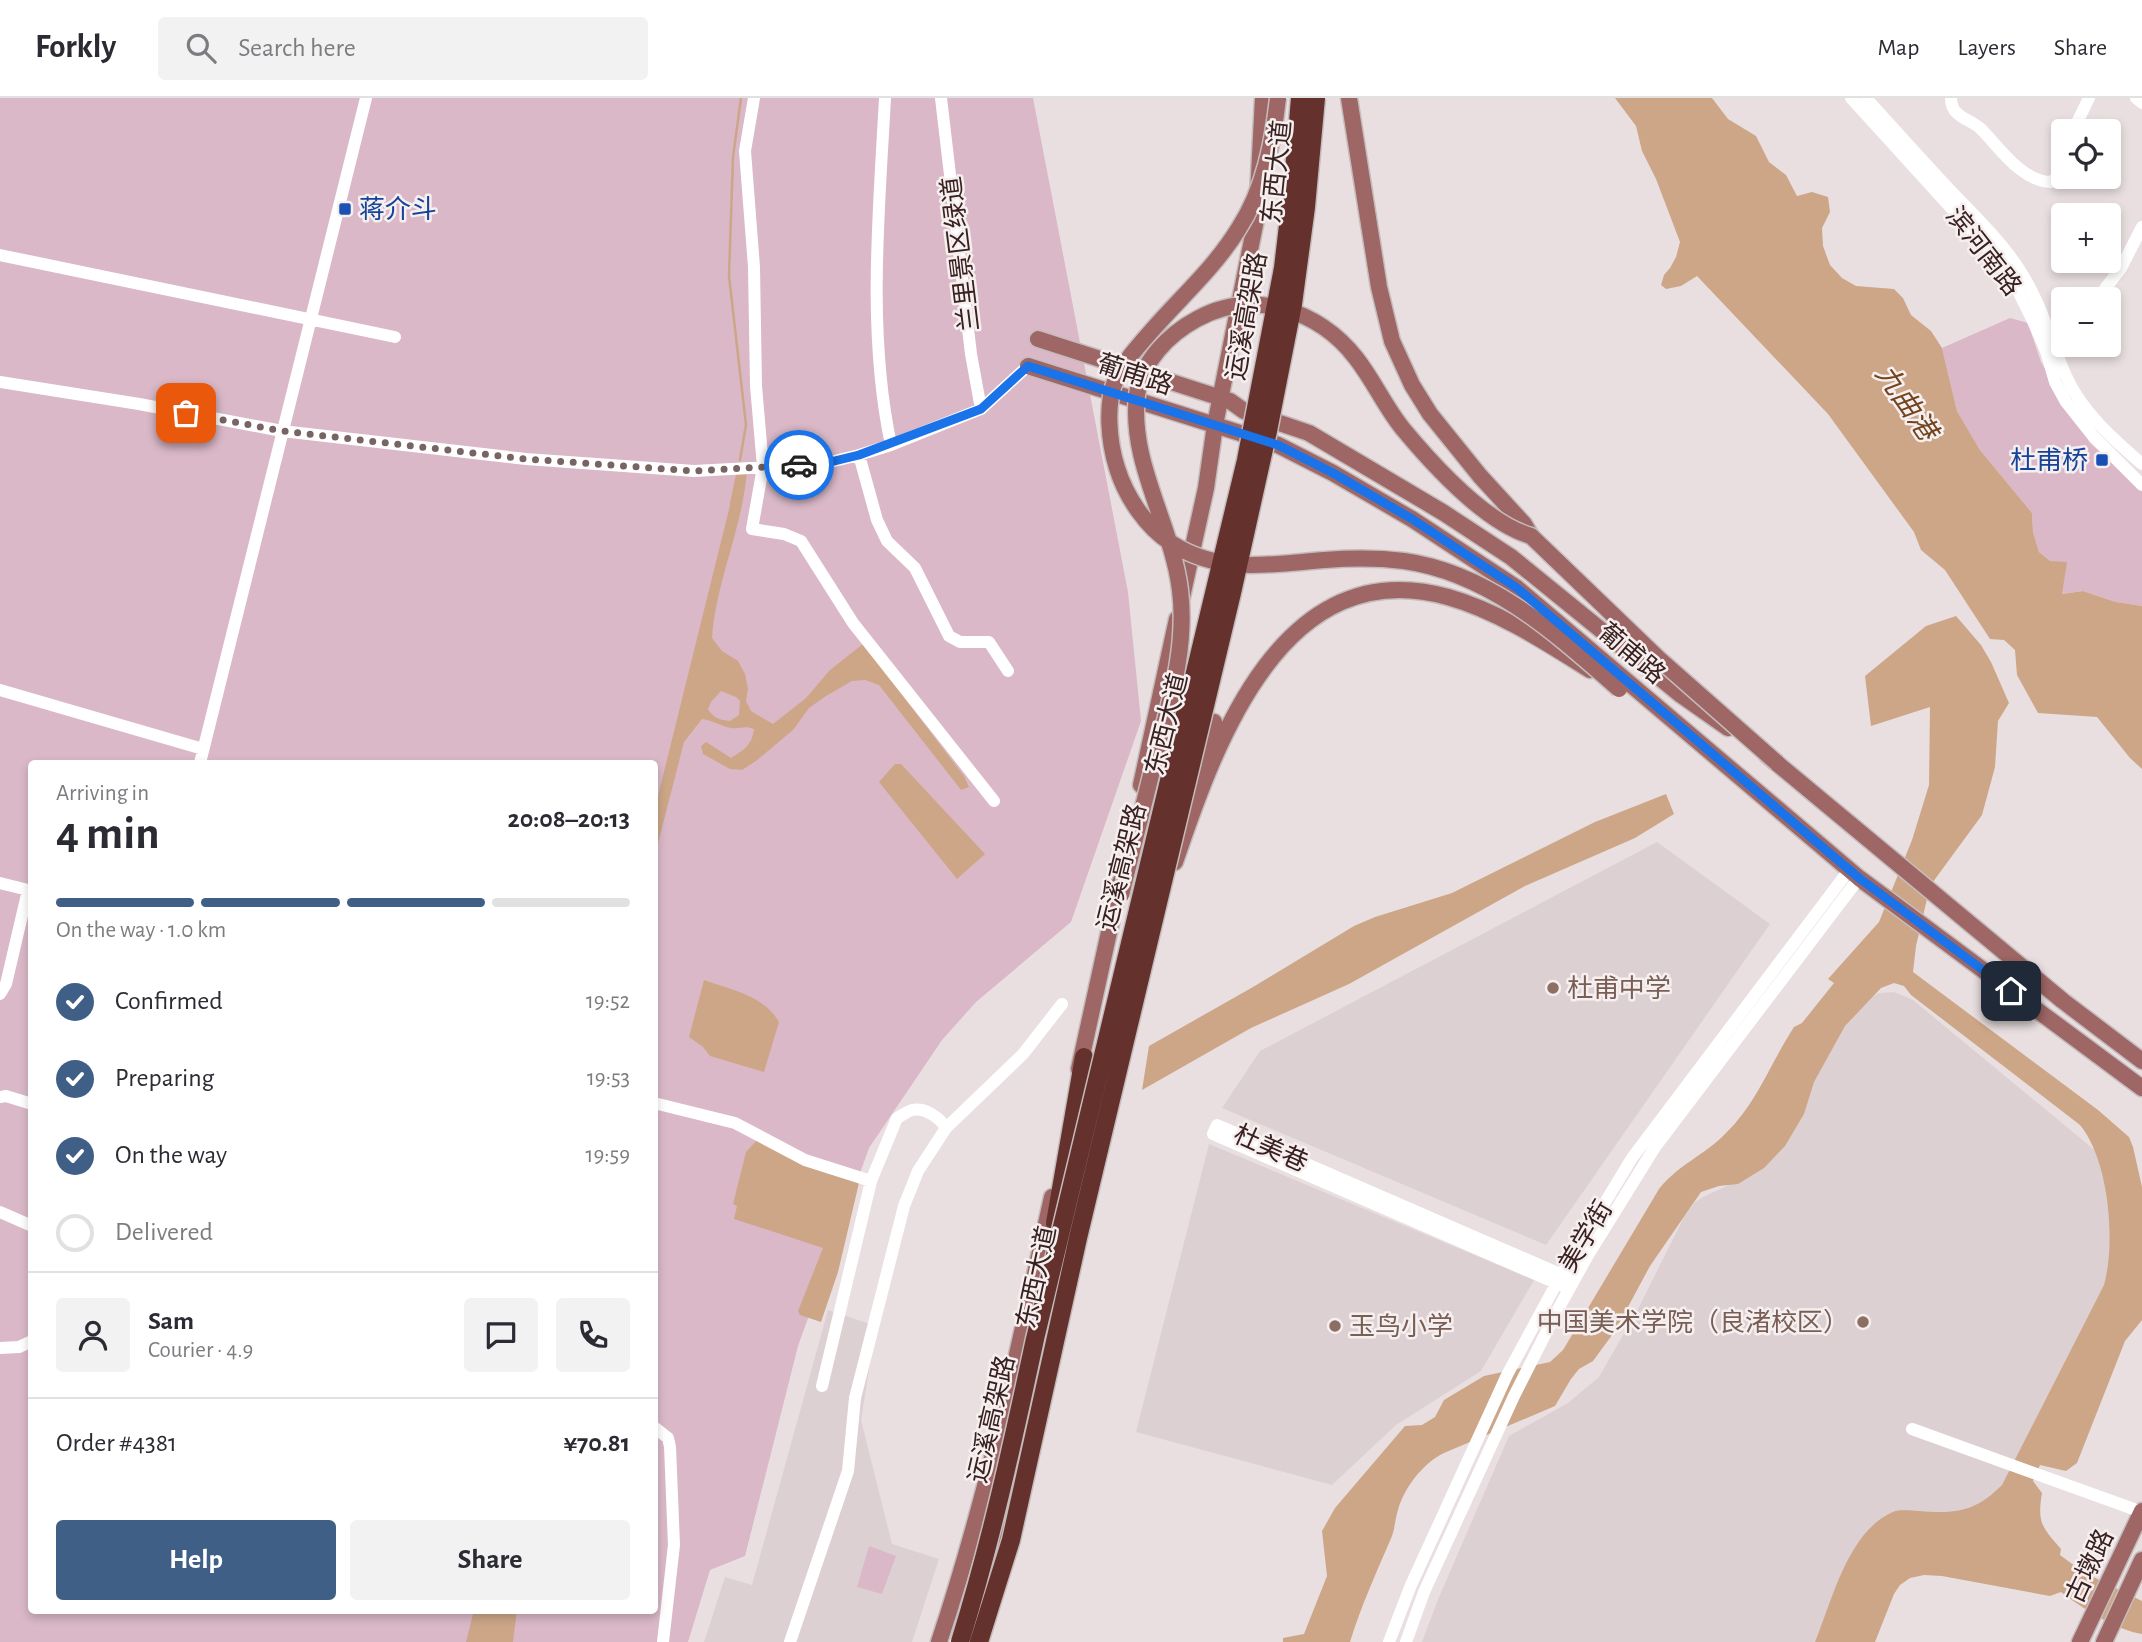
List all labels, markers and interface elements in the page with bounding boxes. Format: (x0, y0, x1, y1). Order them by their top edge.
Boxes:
search box (158, 17, 648, 80)
icon: search (182, 29, 220, 67)
text: Forkly (35, 31, 116, 64)
text: Search here (238, 35, 356, 61)
text: Map (1877, 36, 1919, 60)
text: Layers (1957, 36, 2016, 60)
text: Share (2054, 36, 2107, 60)
street label: 东西大道 (1257, 119, 1295, 225)
map controls (2051, 119, 2121, 357)
button: locate (2051, 119, 2121, 189)
street label: 兰里景区绿道 (937, 175, 983, 333)
place label: 蒋介斗 (359, 195, 437, 223)
marker: 蒋介斗 (337, 201, 353, 217)
street label: 滨河南路 (1941, 202, 2026, 301)
button: + (2051, 203, 2121, 273)
street label: 运溪高架路 (1222, 250, 1271, 382)
button: − (2051, 287, 2121, 357)
street label: 葡甫路 (1094, 350, 1176, 399)
water label: 九曲港 (1870, 360, 1945, 449)
pin (156, 383, 216, 443)
icon: bag (167, 394, 205, 432)
courier (764, 430, 834, 500)
icon: car (780, 446, 818, 484)
place label: 杜甫桥 (2010, 447, 2088, 474)
marker: 杜甫桥 (2094, 452, 2110, 468)
street label: 葡甫路 (1593, 618, 1670, 689)
street label: 东西大道 (1140, 670, 1192, 778)
text: Arriving in (56, 782, 149, 805)
street label: 运溪高架路 (1093, 801, 1150, 933)
text: 20:08–20:13 (508, 806, 630, 832)
text: 4 min (56, 811, 160, 857)
text: On the way · 1.0 km (56, 919, 226, 942)
pin (1981, 961, 2041, 1021)
icon: home (1992, 972, 2030, 1010)
place label: 杜甫中学 (1567, 974, 1671, 1002)
marker: 杜甫中学 (1545, 980, 1561, 996)
icon: check (56, 983, 94, 1021)
text: Confirmed (115, 988, 223, 1014)
text: 19:52 (586, 990, 630, 1013)
icon: check (56, 1060, 94, 1098)
text: Preparing (115, 1065, 214, 1091)
text: 19:53 (587, 1067, 630, 1090)
street label: 杜美巷 (1230, 1120, 1312, 1177)
icon: check (56, 1137, 94, 1175)
text: On the way (115, 1142, 227, 1168)
text: 19:59 (586, 1144, 630, 1167)
street label: 美学街 (1553, 1195, 1617, 1277)
text: Delivered (115, 1219, 213, 1245)
street label: 东西大道 (1011, 1223, 1061, 1331)
button: person (56, 1298, 130, 1372)
button: chat (464, 1298, 538, 1372)
button: phone (556, 1298, 630, 1372)
text: Sam (148, 1308, 194, 1334)
place label: 中国美术学院（良渚校区） (1537, 1308, 1849, 1336)
place label: 玉鸟小学 (1349, 1312, 1453, 1340)
marker: 中国美术学院（良渚校区） (1855, 1314, 1871, 1330)
marker: 玉鸟小学 (1327, 1318, 1343, 1334)
text: Courier · 4.9 (148, 1339, 253, 1362)
street label: 运溪高架路 (964, 1353, 1019, 1485)
text: Order #4381 (56, 1430, 177, 1456)
text: ¥70.81 (563, 1430, 630, 1456)
button: Help (56, 1520, 336, 1600)
button: Share (350, 1520, 630, 1600)
street label: 古墩路 (2060, 1525, 2118, 1607)

